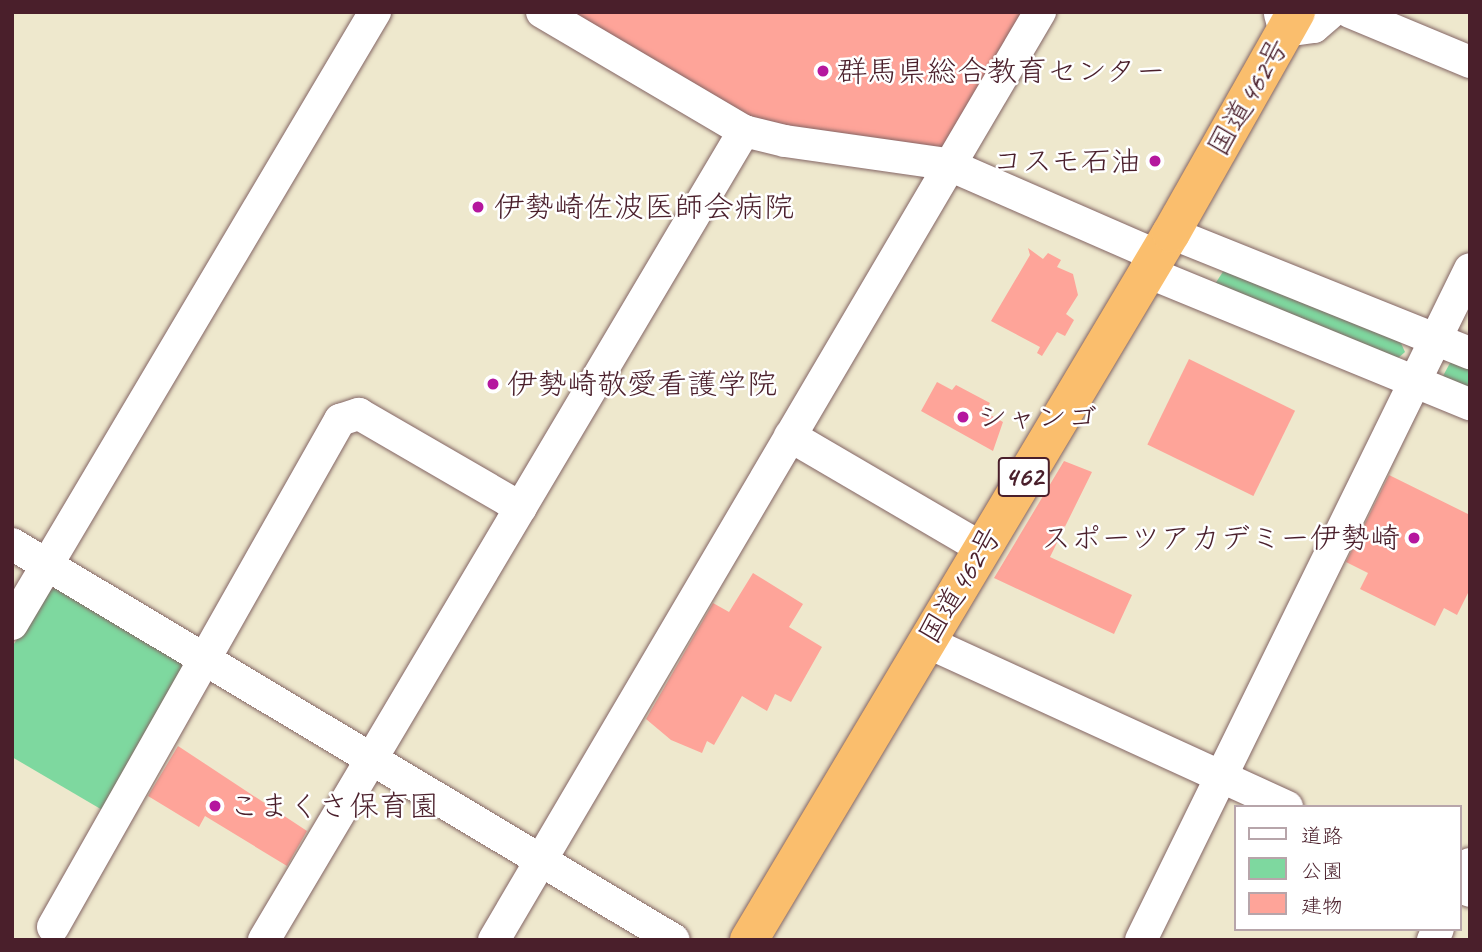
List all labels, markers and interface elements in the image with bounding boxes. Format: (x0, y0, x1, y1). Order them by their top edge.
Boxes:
street label: 国道462号 (1200, 31, 1296, 163)
place label: 群馬県総合教育センター (837, 53, 1167, 89)
marker: 群馬県総合教育センター (815, 63, 831, 79)
place label: コスモ石油 (991, 143, 1141, 179)
marker: コスモ石油 (1147, 153, 1163, 169)
place label: 伊勢崎佐波医師会病院 (494, 189, 794, 225)
marker: 伊勢崎佐波医師会病院 (468, 197, 488, 217)
place label: 伊勢崎敬愛看護学院 (507, 366, 777, 402)
marker: 伊勢崎敬愛看護学院 (485, 376, 501, 392)
place label: シャンゴ (977, 399, 1097, 435)
marker: シャンゴ (955, 409, 971, 425)
road number: 462 (998, 452, 1050, 502)
street label: 国道462号 (911, 520, 1009, 650)
place label: スポーツアカデミー伊勢崎 (1041, 520, 1400, 556)
marker: スポーツアカデミー伊勢崎 (1406, 530, 1422, 546)
place label: こまくさ保育園 (229, 788, 439, 824)
marker: こまくさ保育園 (207, 798, 223, 814)
legend (1234, 805, 1461, 931)
text: 道路 (1301, 823, 1343, 849)
text: 公園 (1301, 858, 1343, 884)
text: 建物 (1301, 893, 1343, 919)

